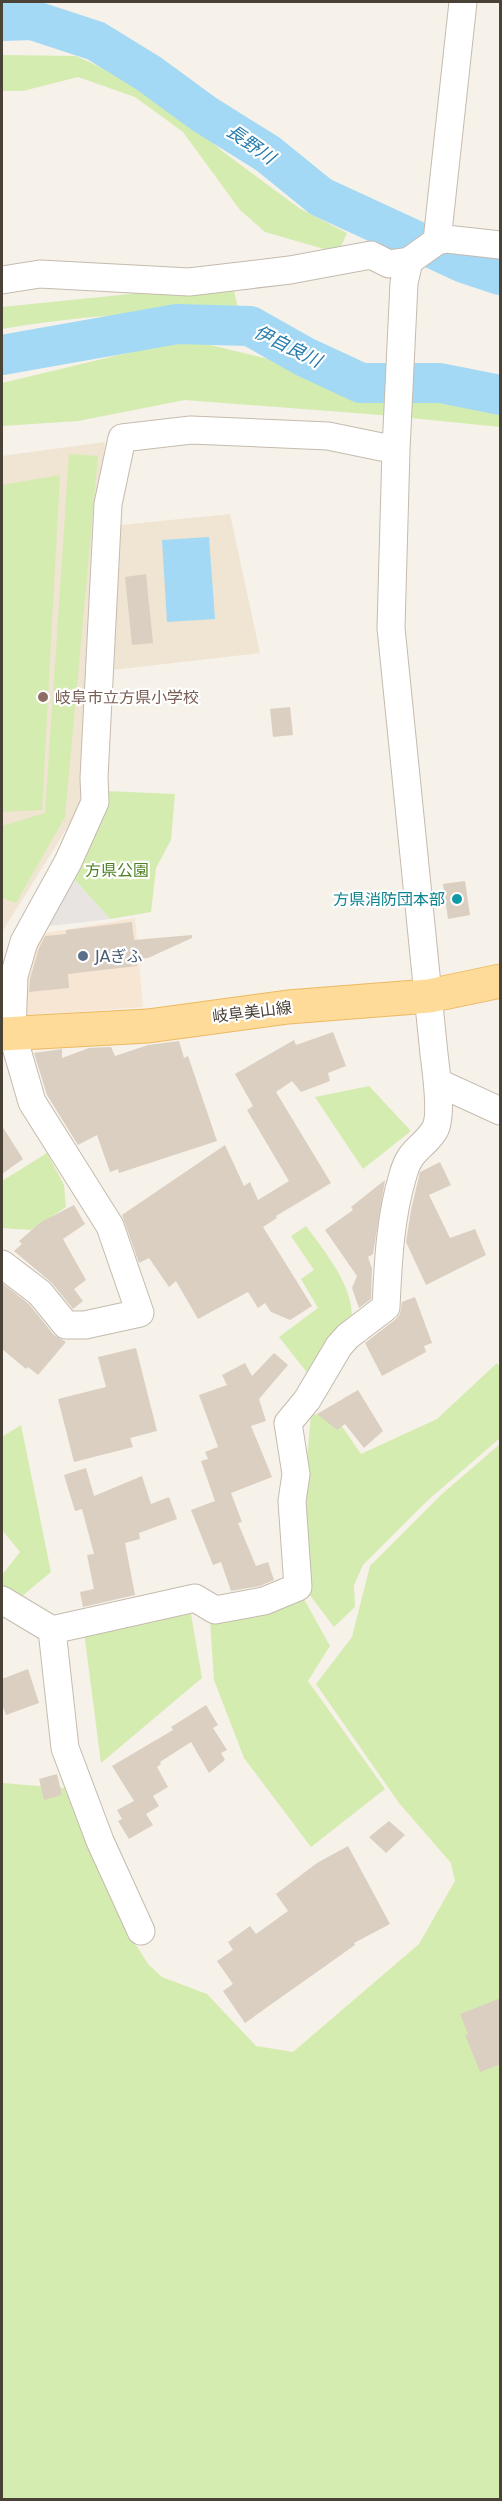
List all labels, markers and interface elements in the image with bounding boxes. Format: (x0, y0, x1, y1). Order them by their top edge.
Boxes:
water label: 長野川 (223, 120, 281, 169)
water label: 伊自良川 (251, 321, 327, 372)
place label: 岐阜市立方県小学校 (55, 688, 199, 707)
marker: 岐阜市立方県小学校 (36, 690, 50, 704)
park label: 方県公園 (85, 861, 149, 880)
place label: 方県消防団本部 (333, 890, 445, 909)
marker: 方県消防団本部 (450, 892, 464, 906)
place label: JAぎふ (94, 947, 142, 966)
marker: JAぎふ (76, 949, 90, 963)
street label: 岐阜美山線 (211, 998, 293, 1026)

